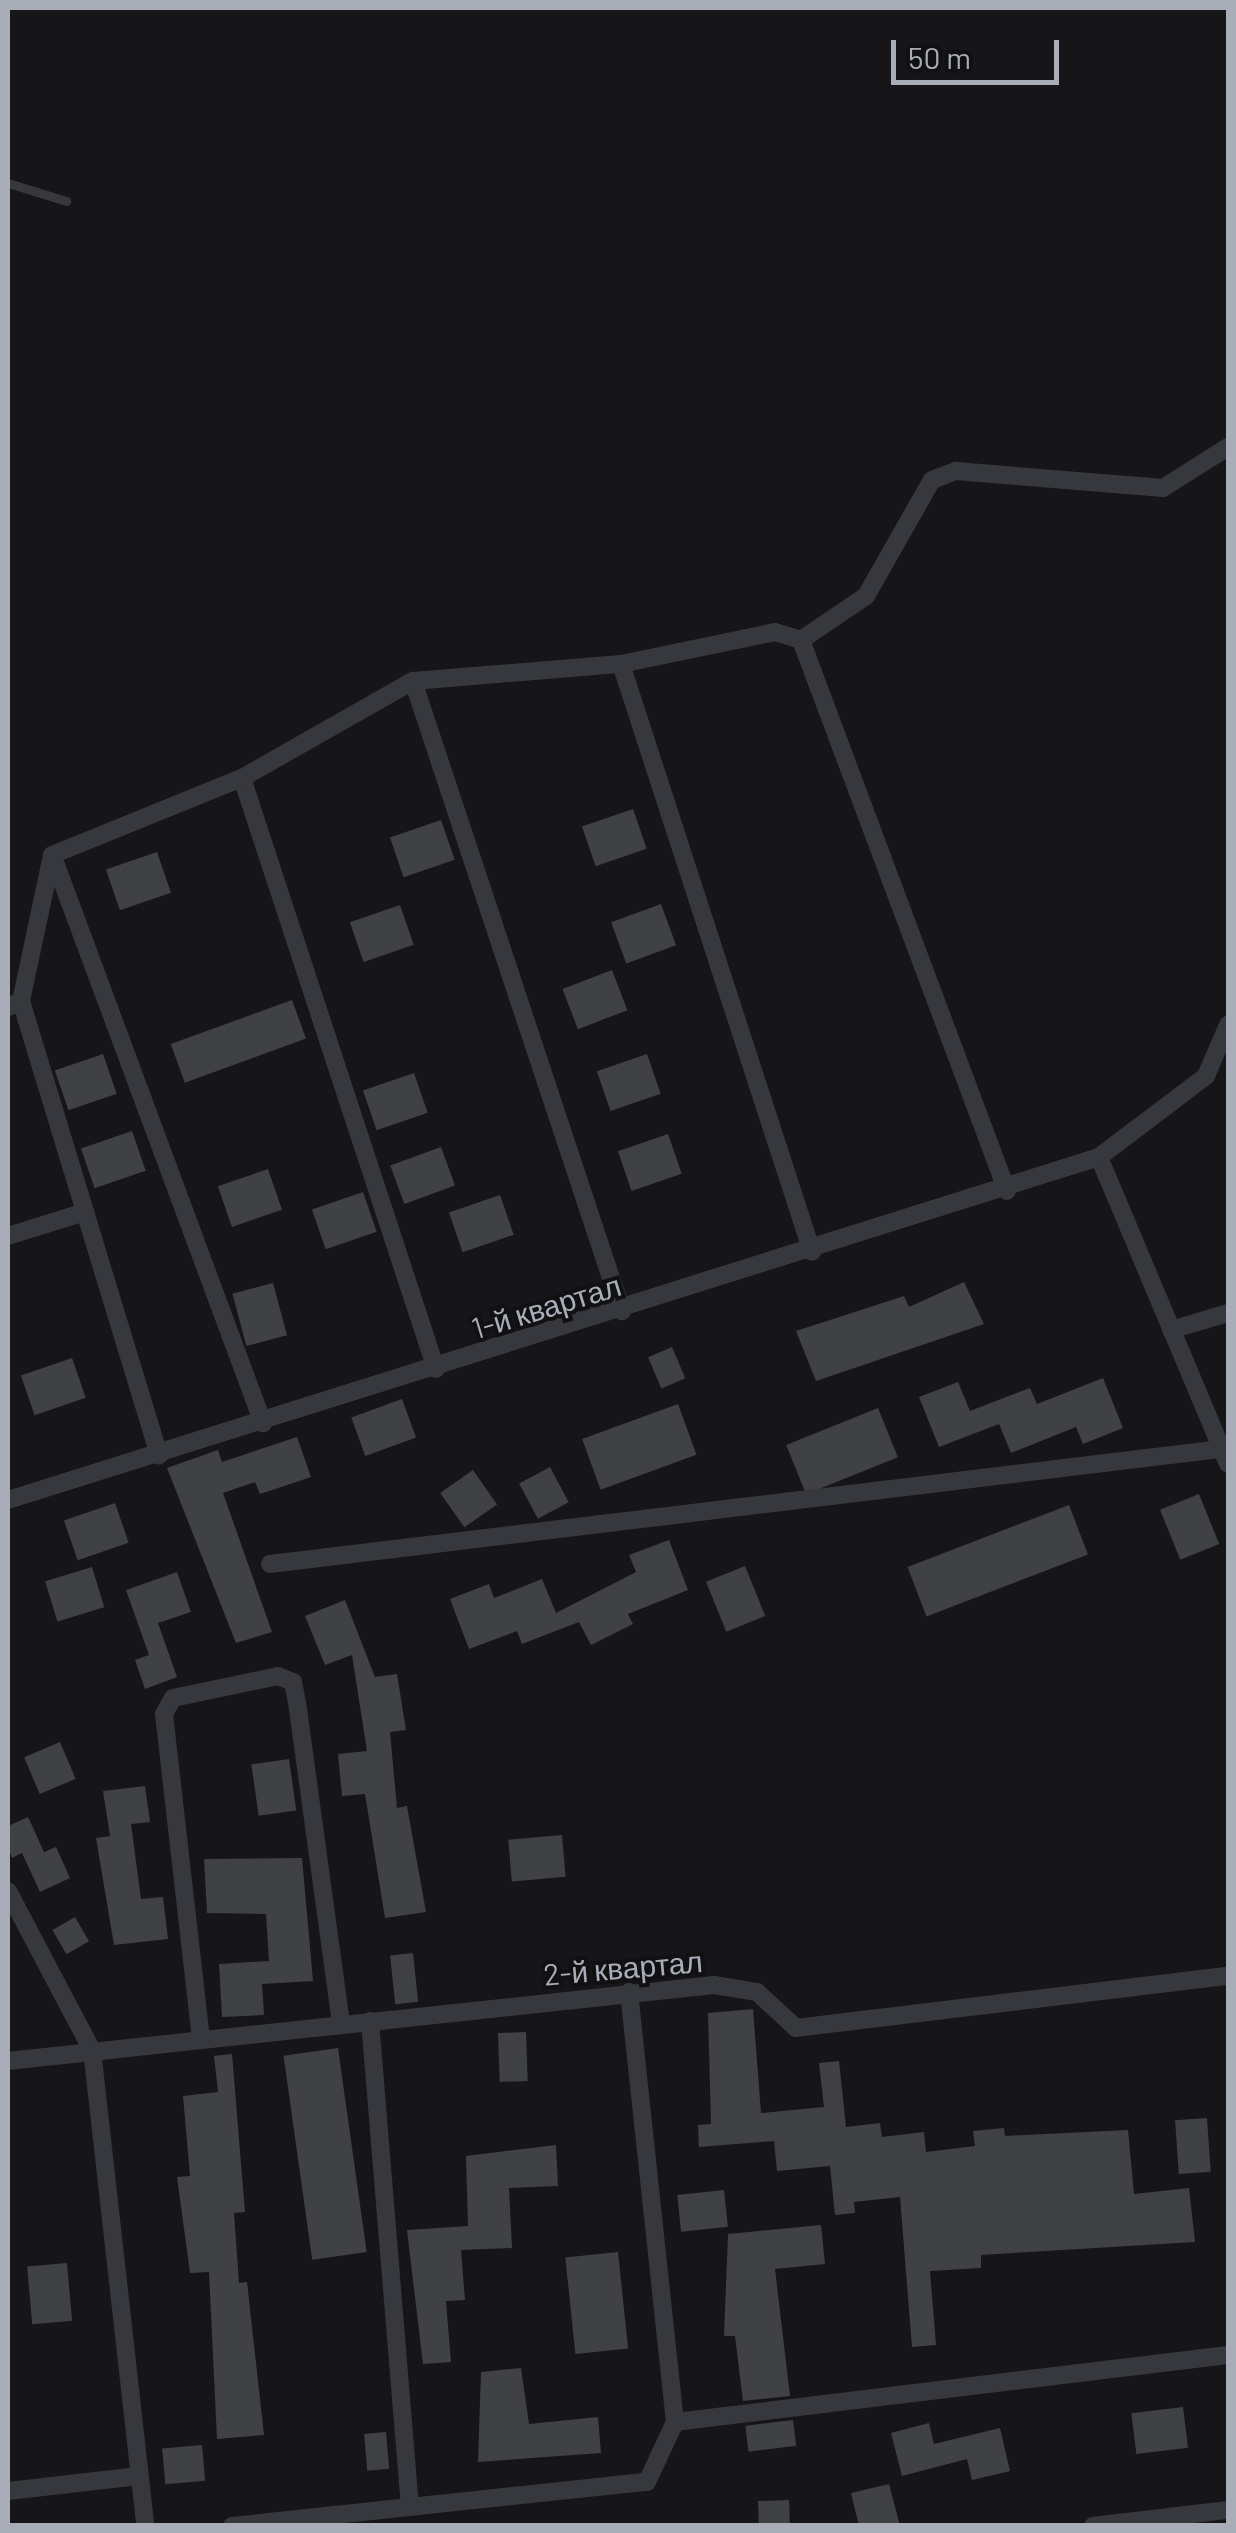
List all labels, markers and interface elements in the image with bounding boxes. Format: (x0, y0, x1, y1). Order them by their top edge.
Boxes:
scale bar (896, 20, 1064, 82)
text: 50 m (908, 39, 971, 75)
street label: 1-й квартал (467, 1266, 625, 1346)
street label: 2-й квартал (542, 1942, 704, 1992)

